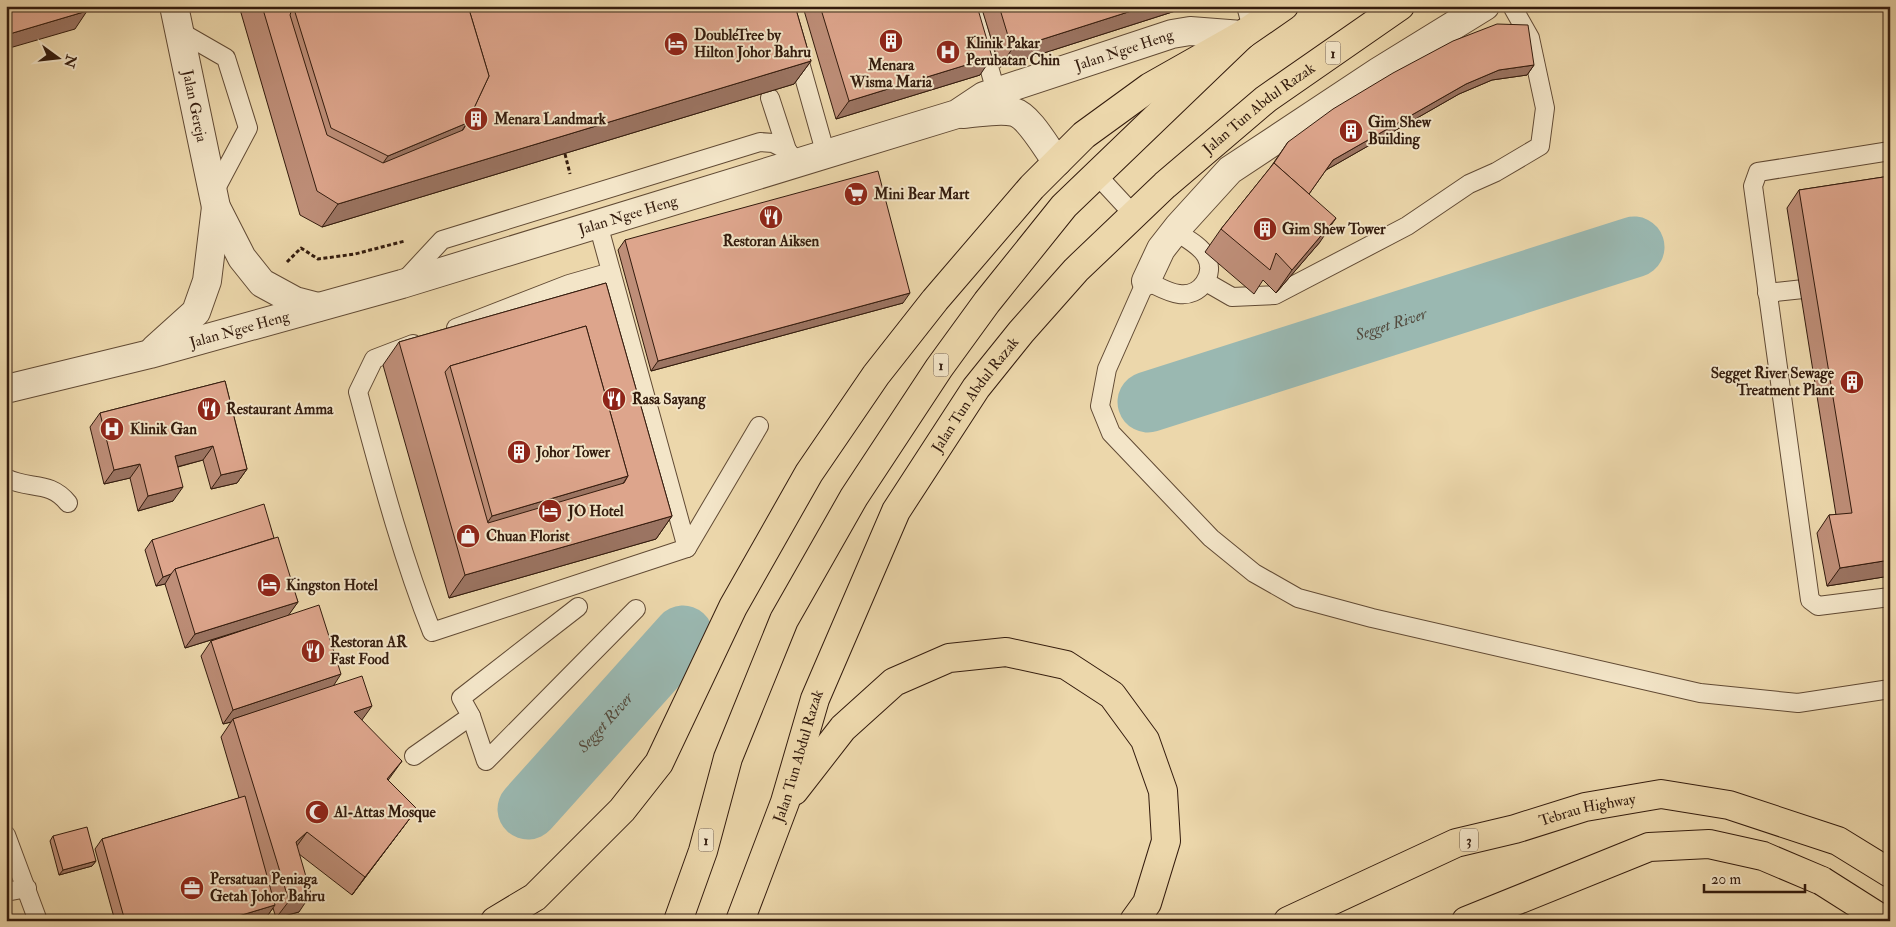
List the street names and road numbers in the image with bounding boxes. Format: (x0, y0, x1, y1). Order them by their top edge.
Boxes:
street label: Jalan Ngee Heng (1071, 25, 1176, 76)
road number: 1 (1326, 42, 1340, 64)
street label: Jalan Tun Abdul Razak (1198, 58, 1319, 160)
street label: Jalan Gereja (177, 67, 212, 144)
street label: Jalan Ngee Heng (575, 191, 680, 240)
street label: Jalan Ngee Heng (186, 306, 292, 353)
street label: Jalan Tun Abdul Razak (927, 333, 1023, 457)
road number: 1 (934, 354, 948, 376)
street label: Jalan Tun Abdul Razak (768, 687, 827, 826)
street label: Tebrau Highway (1537, 789, 1637, 830)
road number: 1 (698, 828, 714, 852)
road number: 3 (1460, 828, 1478, 852)

